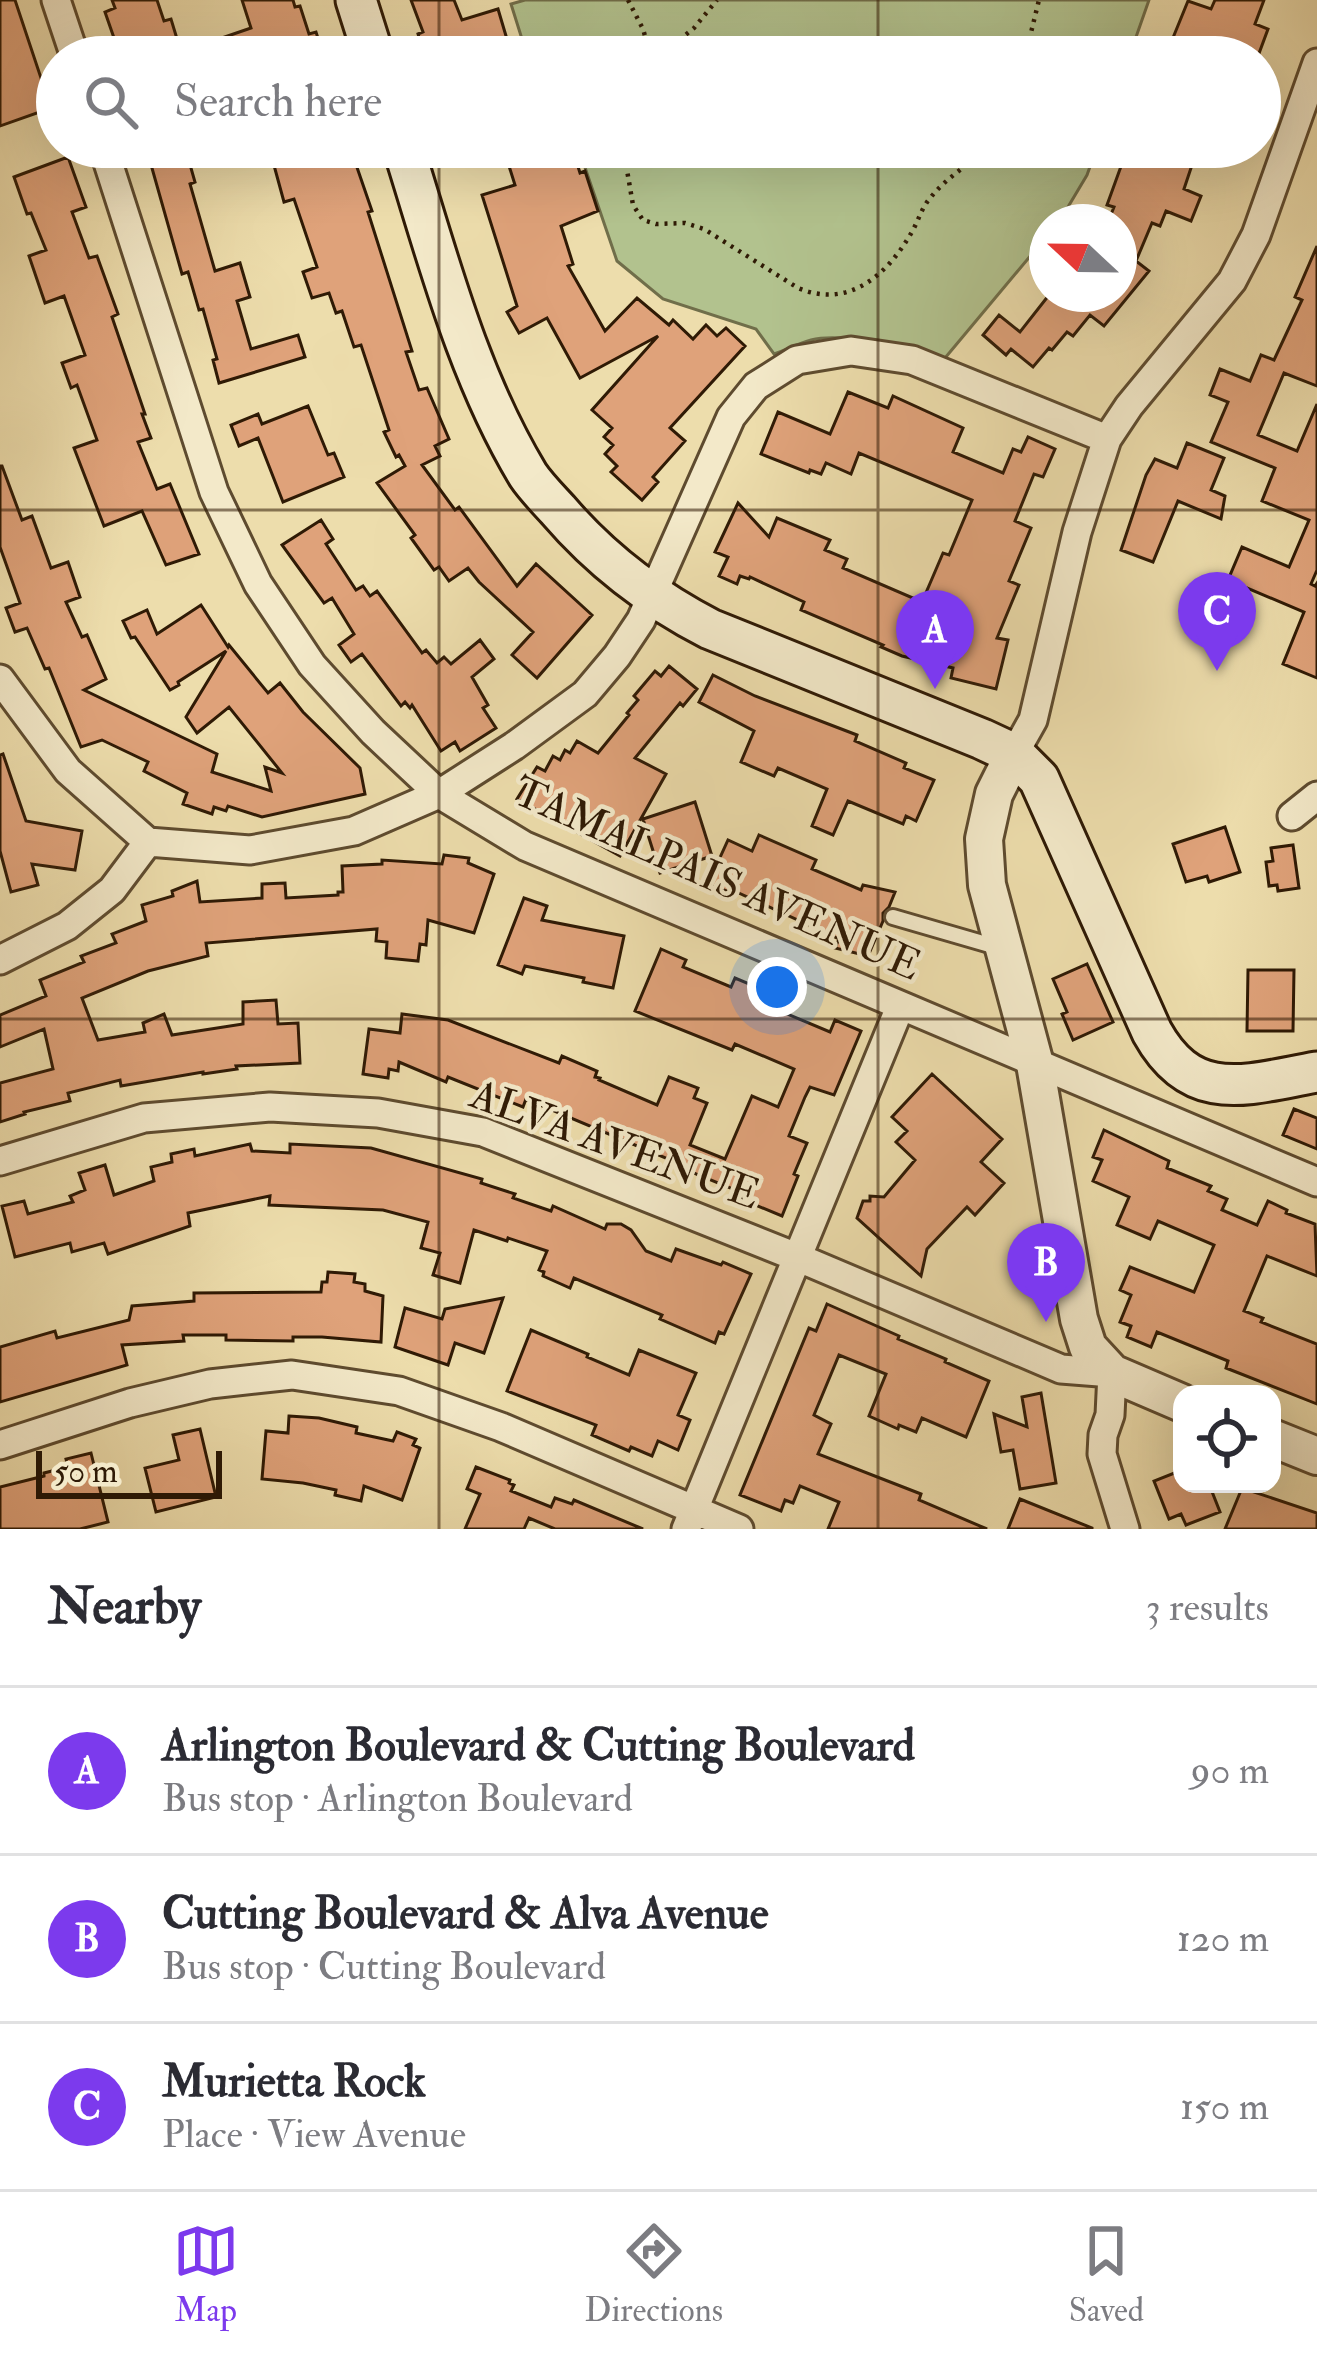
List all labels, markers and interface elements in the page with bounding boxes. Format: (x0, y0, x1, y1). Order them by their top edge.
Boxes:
search box (36, 36, 1281, 168)
icon: search (78, 69, 144, 135)
text: Search here (174, 74, 382, 130)
north arrow (1029, 204, 1137, 312)
pin: C (1178, 572, 1256, 671)
pin: A (896, 590, 974, 689)
street label: TAMALPAIS AVENUE (505, 766, 929, 992)
your location (747, 957, 807, 1017)
street label: ALVA AVENUE (462, 1068, 767, 1221)
pin: B (1007, 1223, 1085, 1322)
map controls (1173, 1385, 1281, 1493)
button: locate (1173, 1385, 1281, 1493)
scale bar (36, 1445, 222, 1498)
text: 50 m (54, 1451, 118, 1492)
text: Nearby (48, 1575, 201, 1639)
text: 3 results (1146, 1583, 1269, 1632)
text: Arlington Boulevard & Cutting Boulevard (162, 1718, 915, 1774)
text: A (75, 1746, 99, 1795)
text: 90 m (1191, 1746, 1269, 1795)
text: Bus stop · Arlington Boulevard (162, 1774, 633, 1823)
text: Cutting Boulevard & Alva Avenue (162, 1886, 769, 1942)
text: B (74, 1914, 100, 1963)
text: 120 m (1177, 1914, 1269, 1963)
text: Bus stop · Cutting Boulevard (162, 1942, 606, 1991)
text: Murietta Rock (162, 2054, 426, 2110)
text: C (73, 2082, 101, 2131)
text: 150 m (1180, 2082, 1269, 2131)
text: Place · View Avenue (162, 2110, 466, 2159)
tab: Map (173, 2218, 239, 2331)
tab: Directions (585, 2218, 723, 2331)
tab: Saved (1069, 2218, 1144, 2331)

